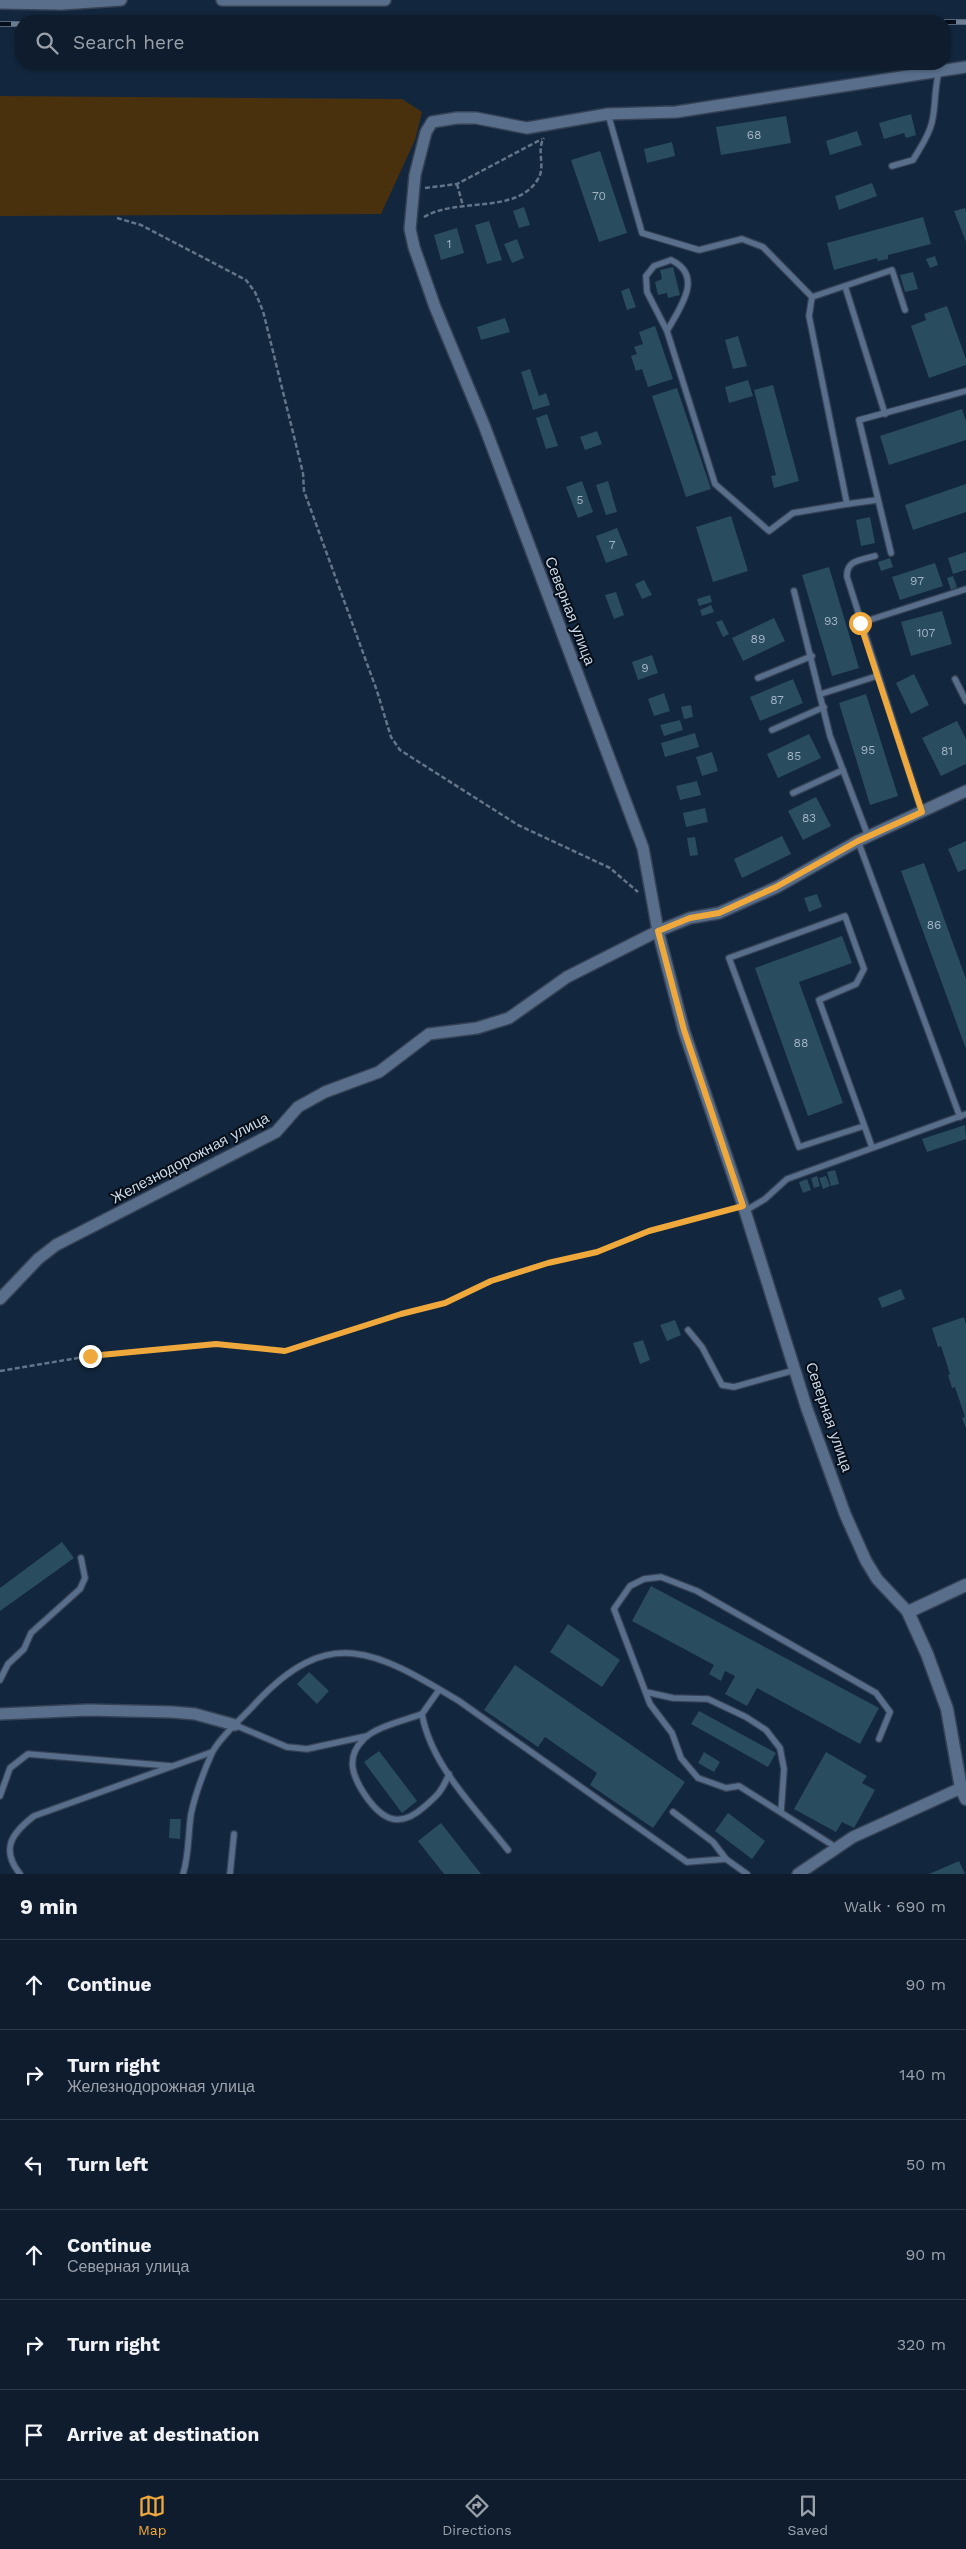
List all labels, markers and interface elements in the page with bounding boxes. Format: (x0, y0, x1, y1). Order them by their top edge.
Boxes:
search box (15, 15, 951, 70)
icon: search (33, 29, 61, 57)
text: Search here (73, 31, 184, 54)
house number: 68 (747, 128, 761, 142)
house number: 70 (592, 189, 606, 203)
house number: 1 (447, 237, 451, 251)
house number: 5 (577, 493, 584, 507)
house number: 7 (609, 538, 616, 552)
street label: Северная улица (541, 554, 599, 668)
house number: 97 (910, 574, 924, 588)
route start (849, 612, 872, 635)
house number: 93 (824, 614, 838, 628)
house number: 107 (917, 626, 936, 640)
house number: 89 (751, 632, 765, 646)
house number: 9 (641, 661, 649, 675)
house number: 87 (770, 693, 784, 707)
house number: 95 (861, 743, 875, 757)
house number: 81 (941, 744, 953, 758)
house number: 85 (787, 749, 801, 763)
house number: 83 (802, 811, 816, 825)
house number: 86 (927, 918, 941, 932)
house number: 88 (794, 1036, 808, 1050)
street label: Железнодорожная улица (108, 1108, 273, 1207)
route end (79, 1345, 102, 1368)
street label: Северная улица (802, 1360, 856, 1475)
text: 9 min (20, 1894, 78, 1919)
text: Walk · 690 m (844, 1897, 946, 1916)
icon: ahead (20, 1971, 48, 1999)
text: Continue (67, 1973, 151, 1996)
text: 90 m (905, 1975, 946, 1994)
text: Turn right (67, 2054, 160, 2077)
icon: right (20, 2061, 48, 2089)
text: 140 m (899, 2065, 946, 2084)
text: Железнодорожная улица (67, 2077, 255, 2096)
icon: left (20, 2151, 48, 2179)
text: Turn left (67, 2153, 148, 2176)
text: 50 m (906, 2155, 946, 2174)
text: Continue (67, 2234, 151, 2257)
icon: ahead (20, 2241, 48, 2269)
text: 90 m (905, 2245, 946, 2264)
text: Северная улица (67, 2257, 189, 2276)
icon: right (20, 2331, 48, 2359)
text: Turn right (67, 2333, 160, 2356)
text: 320 m (897, 2335, 946, 2354)
icon: arrive (20, 2421, 48, 2449)
text: Arrive at destination (67, 2423, 259, 2446)
tab: Map (138, 2492, 167, 2538)
tab: Directions (442, 2492, 512, 2538)
tab: Saved (787, 2492, 828, 2538)

